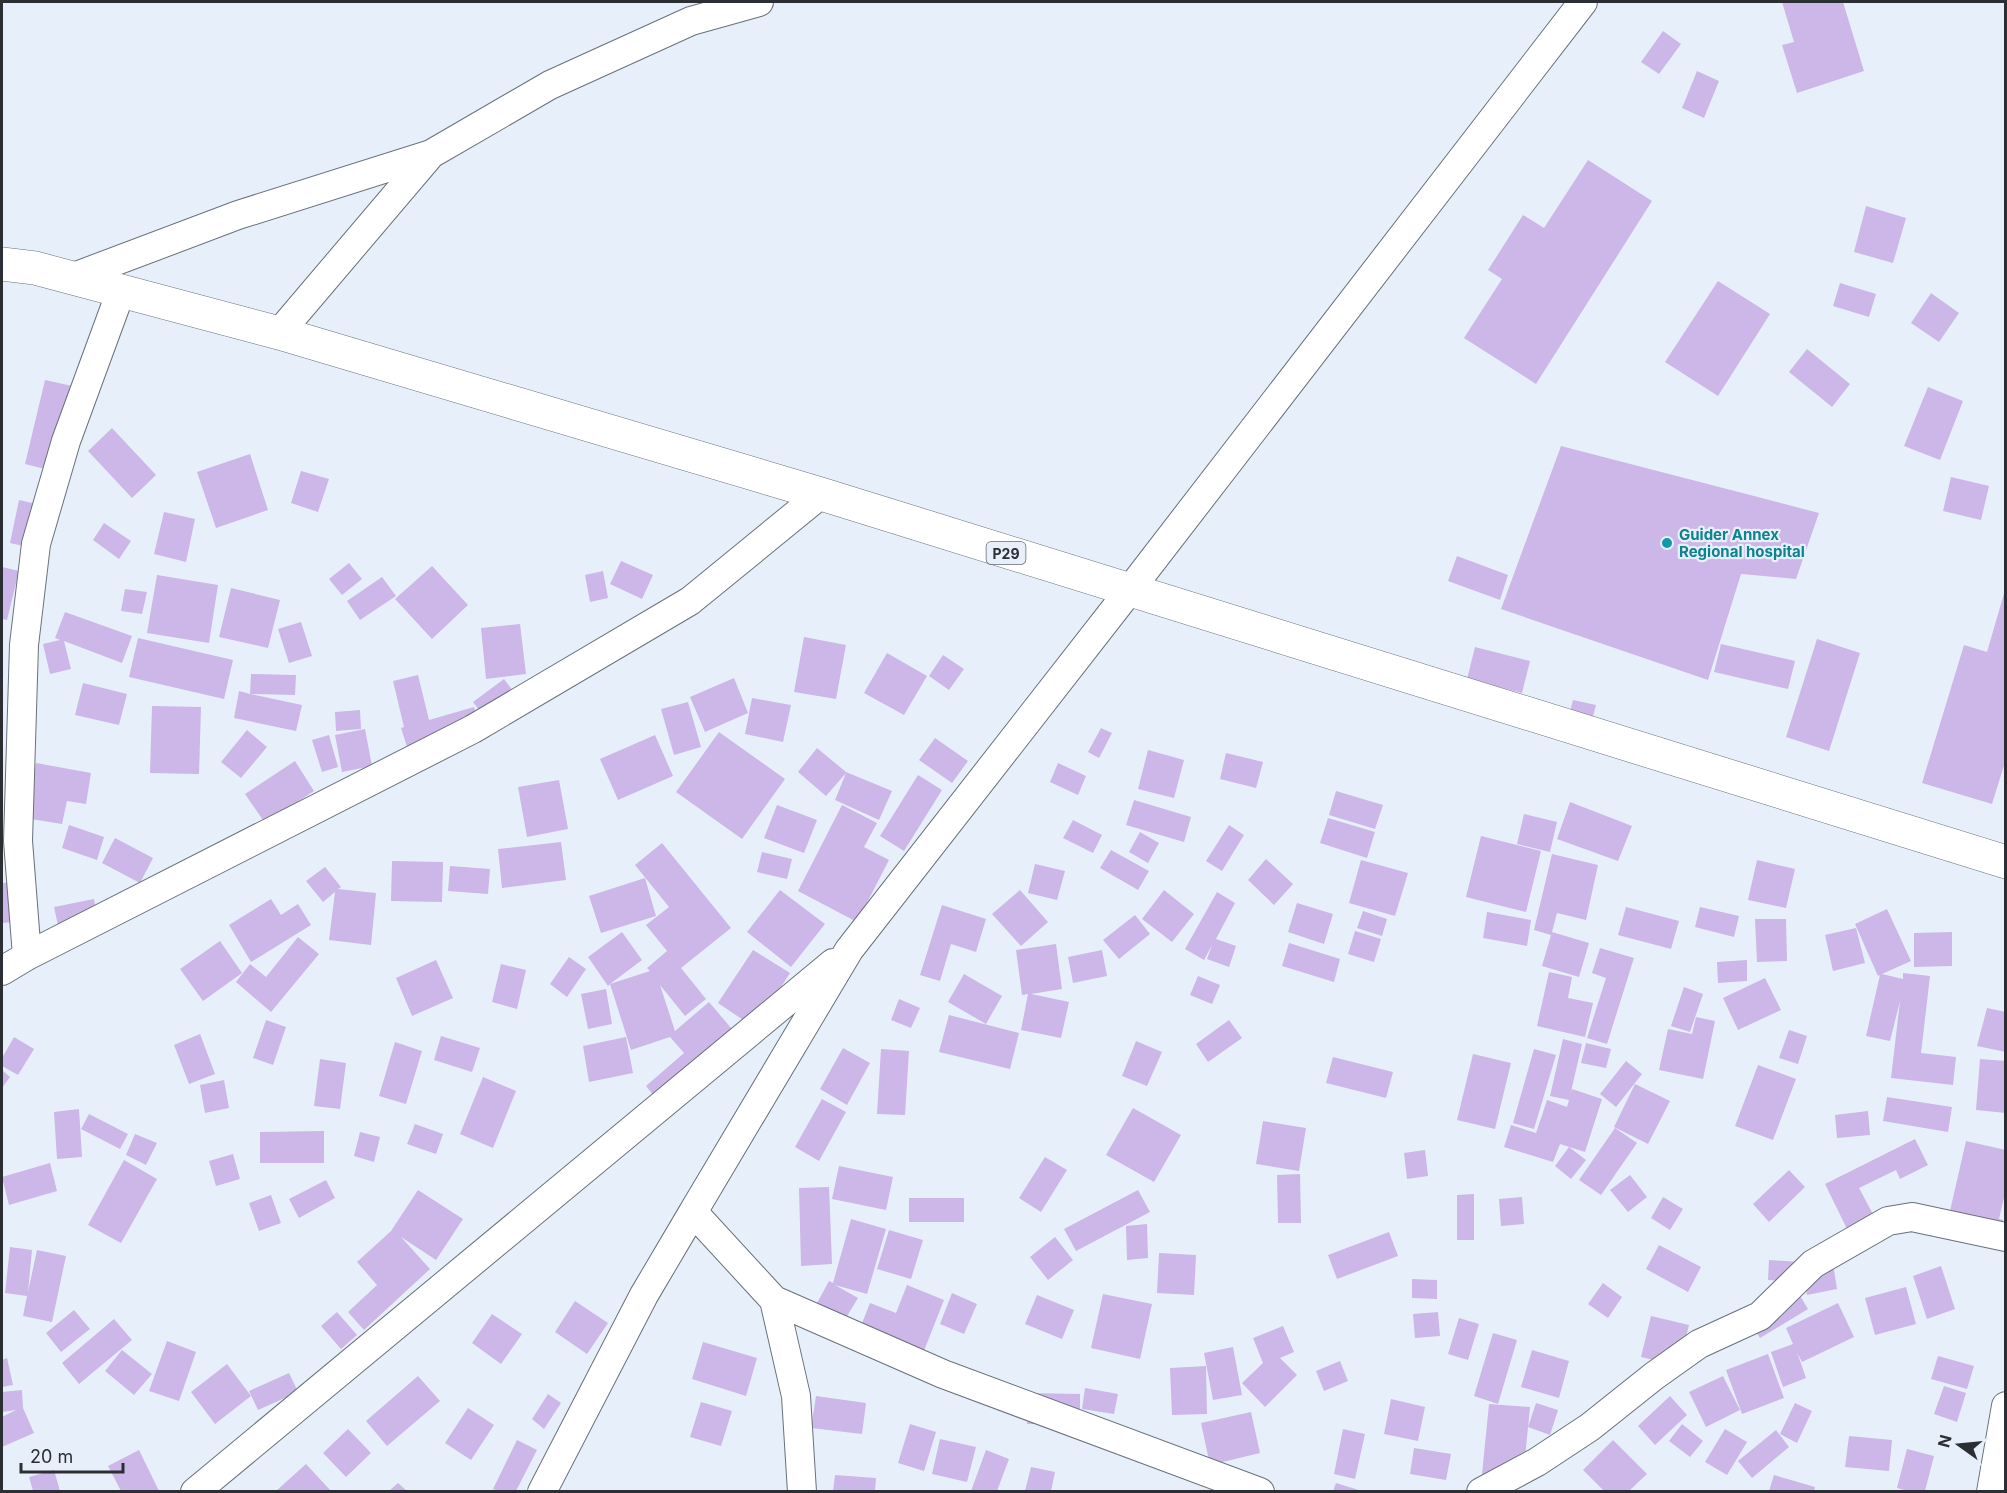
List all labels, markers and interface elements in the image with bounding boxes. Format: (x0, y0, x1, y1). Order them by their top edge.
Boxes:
place label: Guider Annex Regional hospital (1679, 525, 1805, 561)
marker: Guider Annex Regional hospital (1660, 536, 1674, 550)
road number: P29 (986, 542, 1026, 564)
north arrow (1929, 1415, 1989, 1475)
text: N (1933, 1433, 1956, 1450)
scale bar (21, 1436, 123, 1474)
text: 20 m (30, 1446, 73, 1467)

